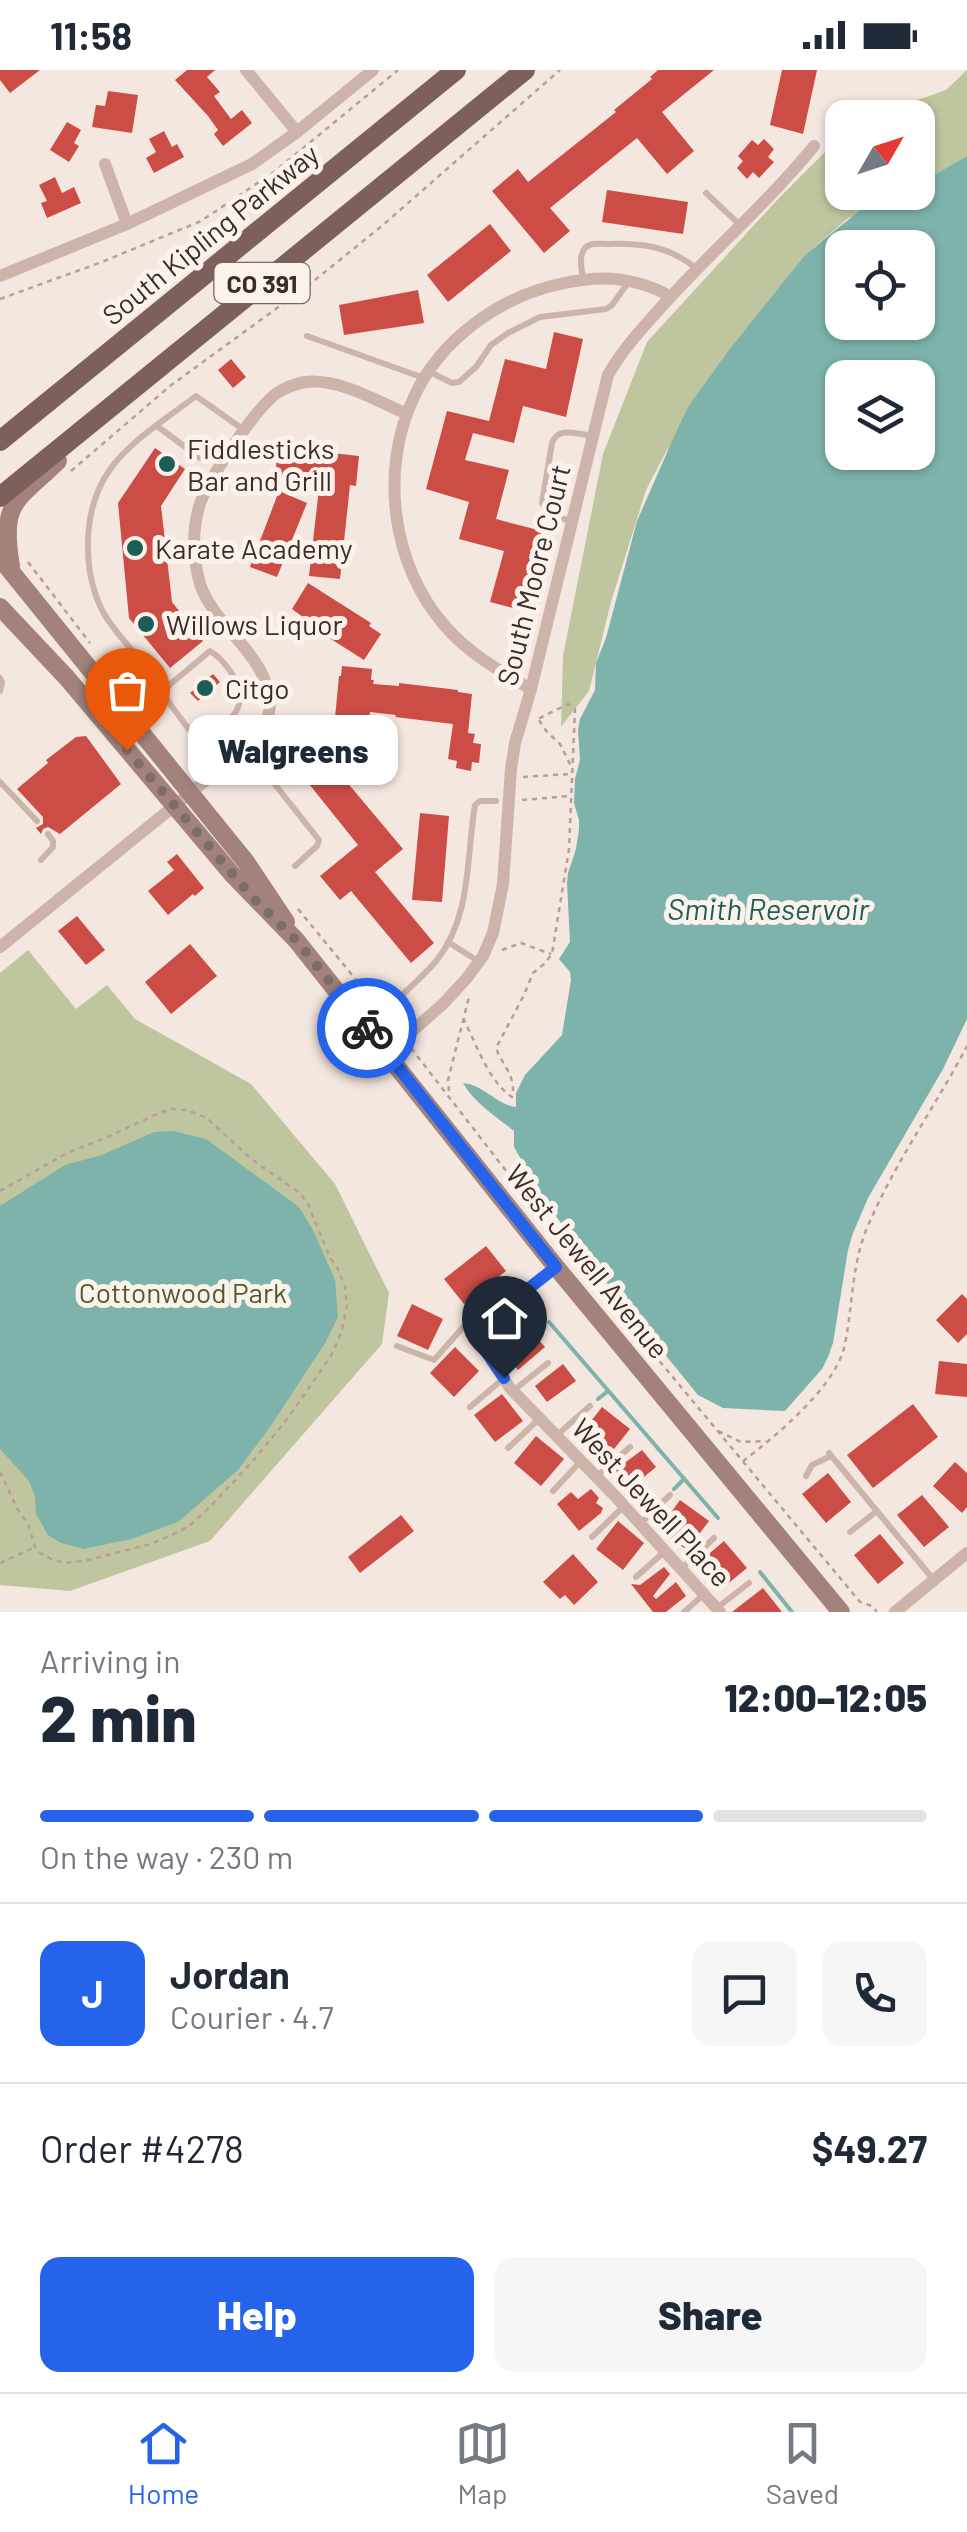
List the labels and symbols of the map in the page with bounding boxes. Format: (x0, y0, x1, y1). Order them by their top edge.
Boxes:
north arrow (825, 100, 935, 210)
street label: South Kipling Parkway (95, 136, 325, 332)
road number: CO 391 (214, 263, 310, 303)
place label: Fiddlesticks Bar and Grill (187, 431, 334, 497)
marker: Fiddlesticks Bar and Grill (156, 453, 178, 475)
street label: South Moore Court (489, 461, 577, 689)
place label: Karate Academy (155, 531, 353, 565)
marker: Karate Academy (124, 537, 146, 559)
place label: Willows Liquor (166, 607, 343, 641)
marker: Willows Liquor (135, 613, 157, 635)
pin (85, 648, 170, 751)
place label: Citgo (225, 671, 289, 705)
marker: Citgo (194, 677, 216, 699)
callout: Walgreens (187, 715, 397, 785)
water label: Smith Reservoir (667, 890, 870, 926)
courier (317, 978, 417, 1078)
street label: West Jewell Avenue (499, 1157, 677, 1365)
park label: Cottonwood Park (79, 1275, 287, 1309)
pin (462, 1276, 547, 1379)
street label: West Jewell Place (565, 1411, 739, 1593)

